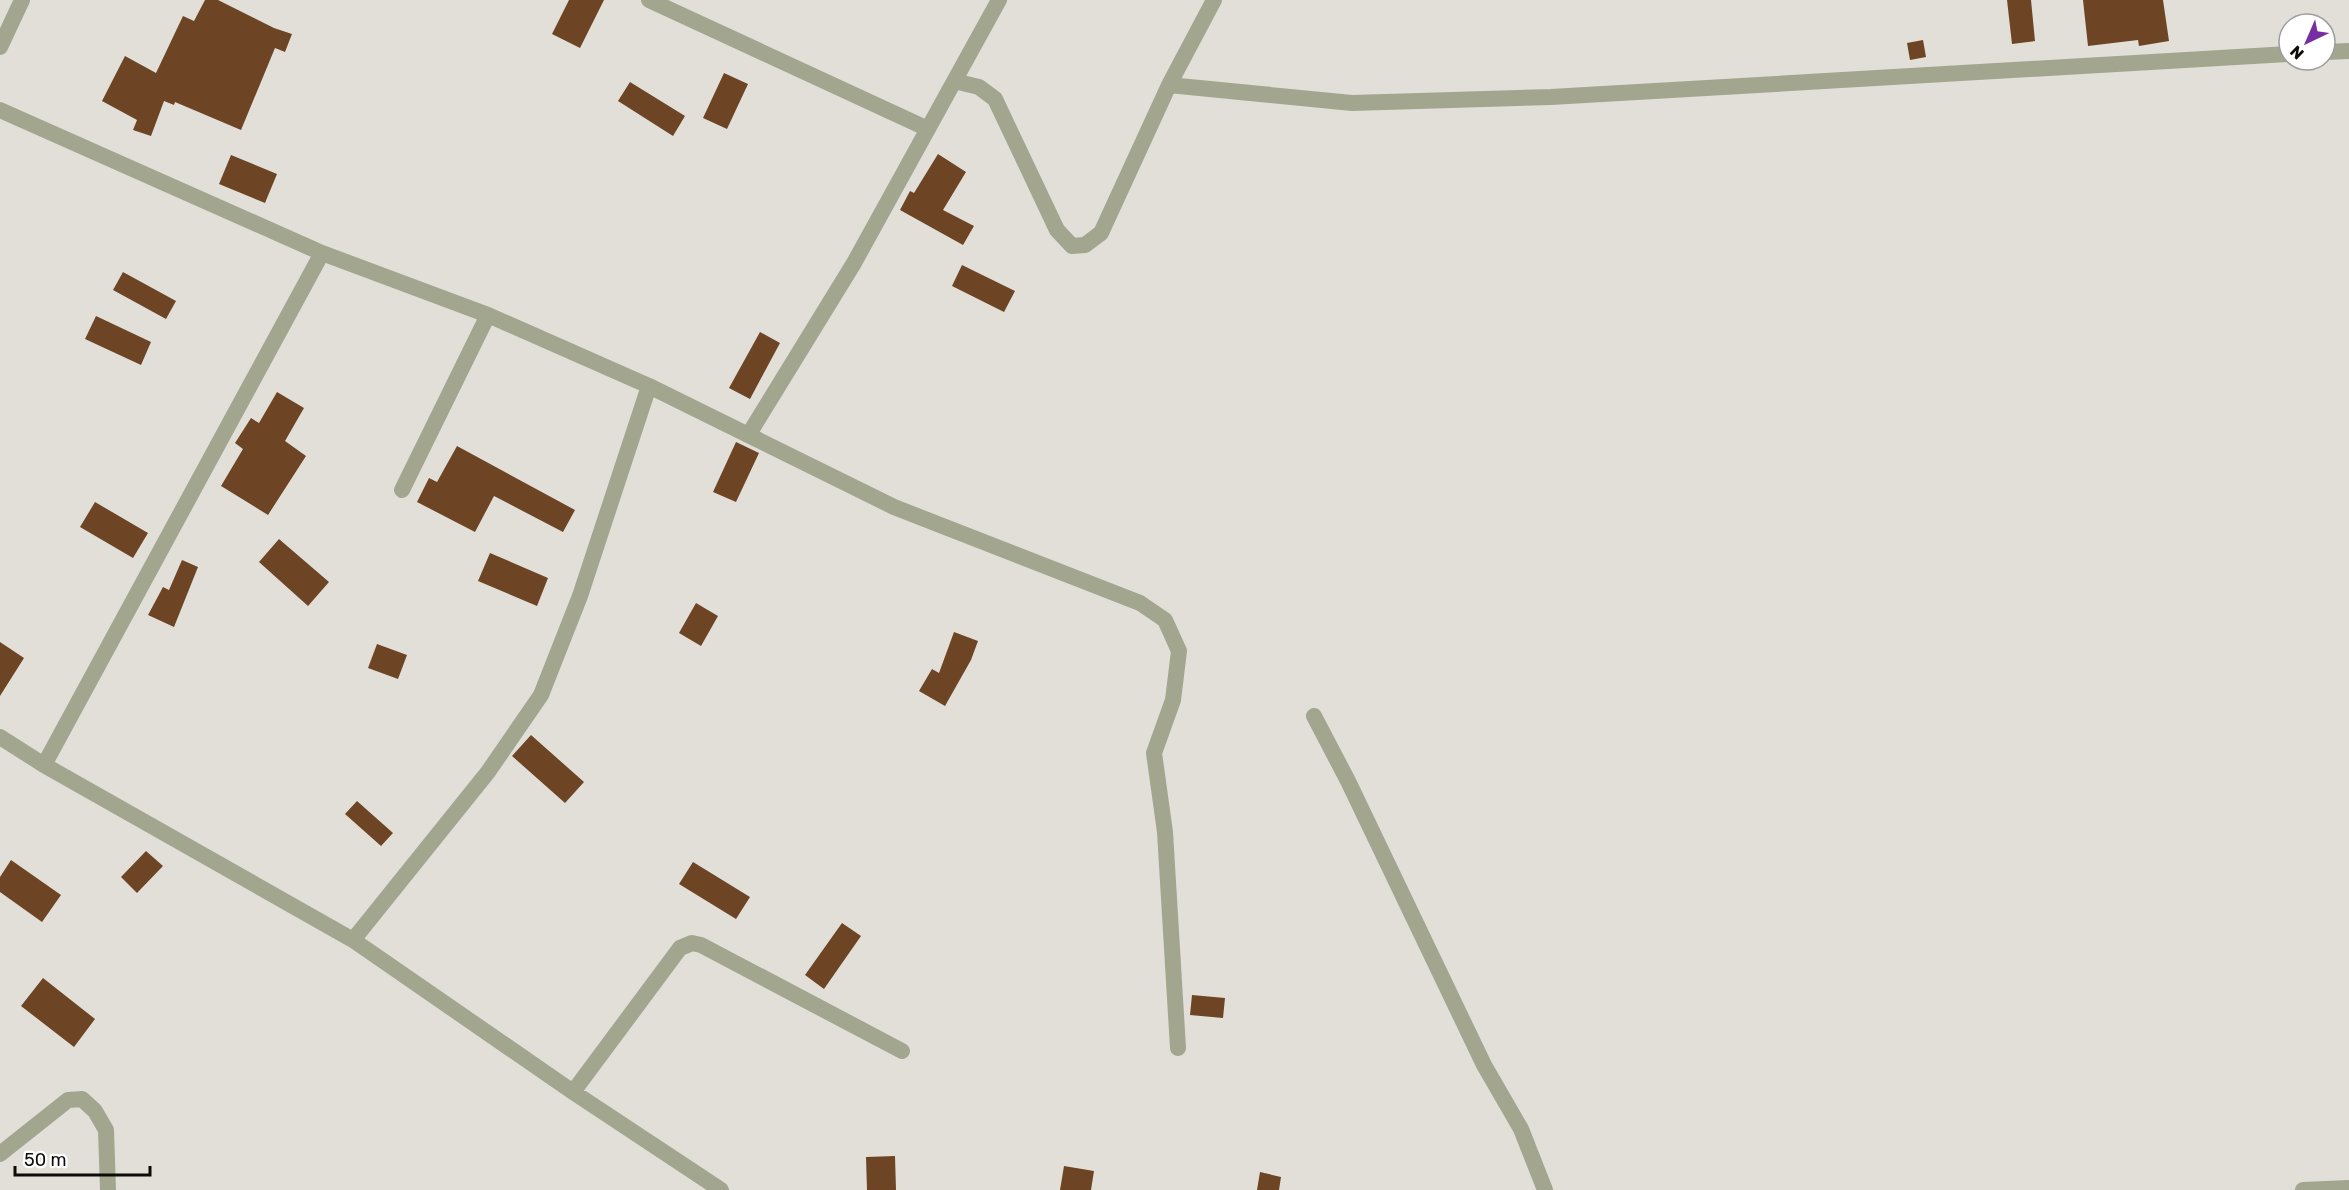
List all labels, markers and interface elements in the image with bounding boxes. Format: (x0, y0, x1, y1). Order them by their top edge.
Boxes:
north arrow (2277, 12, 2337, 72)
text: N (2286, 42, 2308, 63)
scale bar (15, 1139, 150, 1177)
text: 50 m (24, 1149, 67, 1171)

